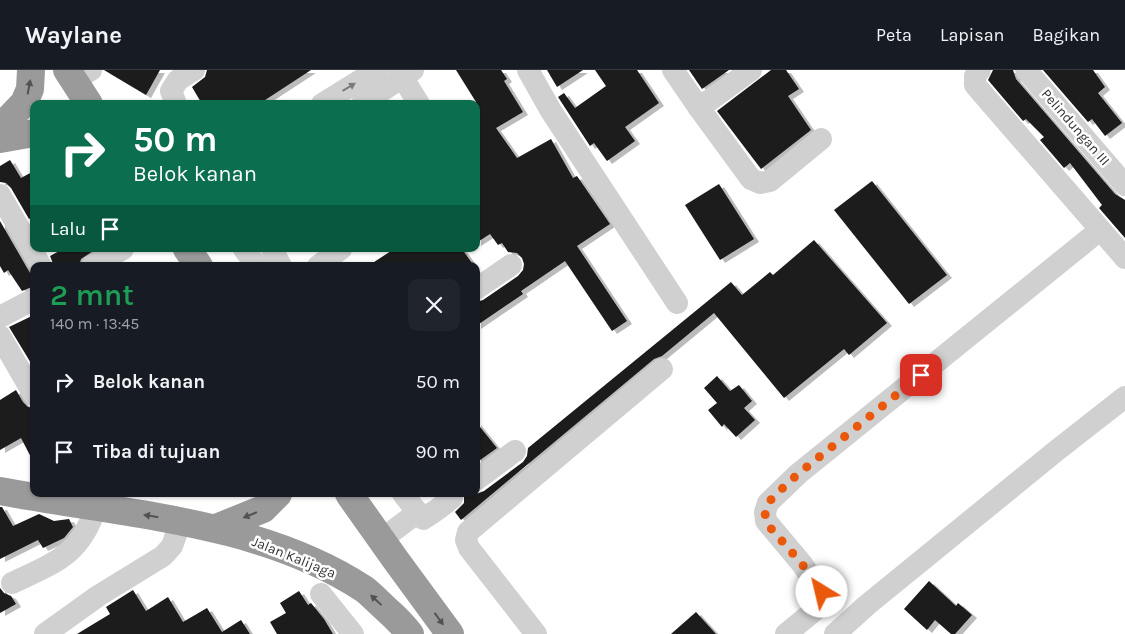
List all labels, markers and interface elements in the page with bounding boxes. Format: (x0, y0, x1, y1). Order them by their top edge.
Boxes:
text: Waylane (25, 21, 122, 49)
text: Peta (876, 24, 912, 46)
text: Lapisan (940, 24, 1004, 46)
text: Bagikan (1032, 24, 1100, 46)
one-way arrow (25, 79, 33, 94)
one-way arrow (343, 82, 356, 91)
street label: Pelindungan III (1038, 86, 1113, 169)
text: 50 m (133, 119, 218, 160)
icon: right (50, 120, 115, 185)
text: Belok kanan (133, 161, 257, 187)
icon: arrive (96, 215, 124, 243)
text: Lalu (50, 218, 86, 240)
text: 2 mnt (50, 277, 134, 313)
button: close (408, 279, 460, 331)
text: 140 m · 13:45 (50, 314, 139, 333)
pin (900, 354, 942, 396)
icon: arrive (907, 361, 935, 389)
icon: right (50, 368, 78, 396)
text: Belok kanan (93, 371, 205, 393)
text: 50 m (416, 371, 460, 393)
icon: arrive (50, 438, 78, 466)
text: Tiba di tujuan (93, 441, 220, 463)
text: 90 m (415, 441, 460, 463)
one-way arrow (243, 511, 257, 519)
one-way arrow (143, 512, 159, 520)
street label: Jalan Kalijaga (249, 533, 338, 582)
position arrow (795, 565, 847, 617)
one-way arrow (370, 594, 382, 606)
one-way arrow (434, 612, 444, 626)

